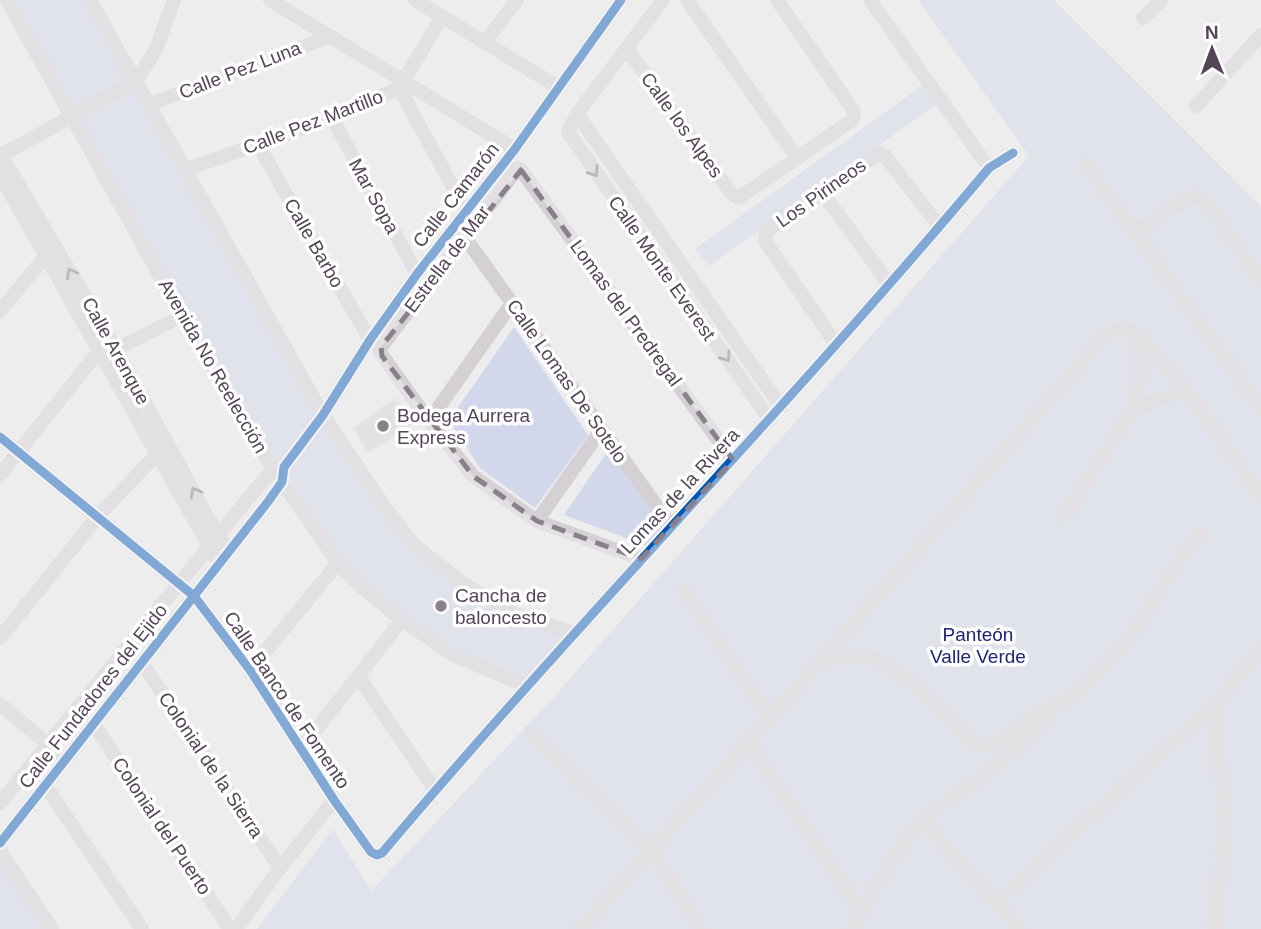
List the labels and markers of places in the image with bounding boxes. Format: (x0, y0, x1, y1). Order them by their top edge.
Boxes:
place label: Bodega Aurrera Express (397, 405, 531, 448)
marker: Bodega Aurrera Express (375, 418, 391, 434)
place label: Cancha de baloncesto (455, 585, 547, 628)
marker: Cancha de baloncesto (433, 598, 449, 614)

